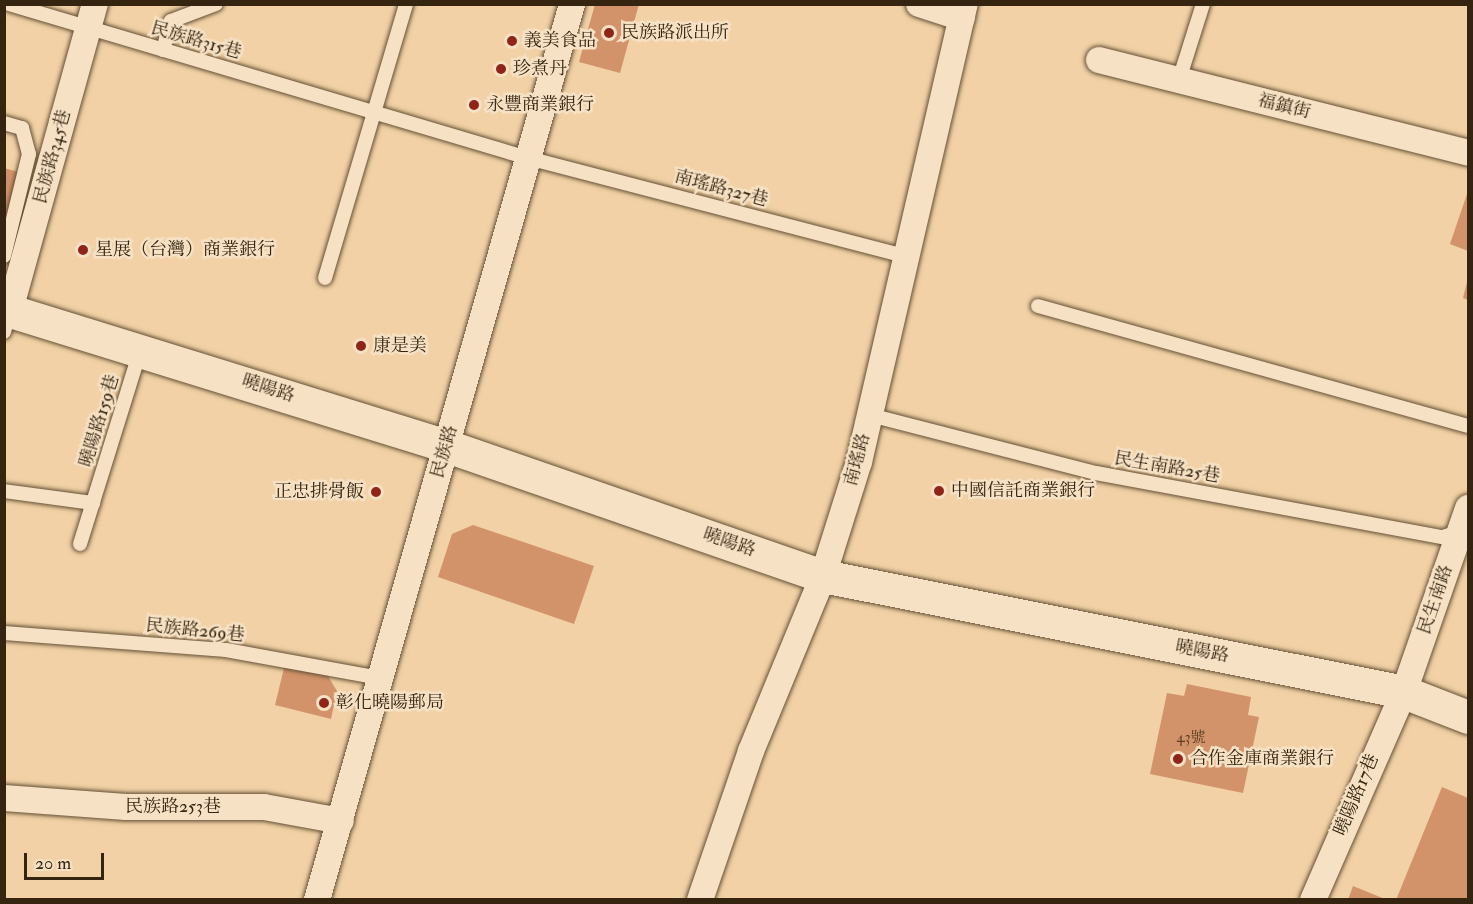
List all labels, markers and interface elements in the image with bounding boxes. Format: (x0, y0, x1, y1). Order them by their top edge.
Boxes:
street label: 民族路315巷 (148, 18, 244, 64)
place label: 民族路派出所 (621, 22, 729, 44)
marker: 民族路派出所 (602, 26, 616, 40)
place label: 義美食品 (524, 30, 596, 52)
marker: 義美食品 (505, 34, 519, 48)
place label: 珍煮丹 (513, 58, 567, 80)
marker: 珍煮丹 (494, 62, 508, 76)
street label: 福鎮街 (1255, 90, 1313, 124)
place label: 永豐商業銀行 (486, 94, 594, 116)
marker: 永豐商業銀行 (467, 98, 481, 112)
street label: 民族路345巷 (30, 108, 76, 206)
street label: 南瑤路327巷 (672, 166, 770, 212)
place label: 星展（台灣）商業銀行 (95, 239, 275, 261)
marker: 星展（台灣）商業銀行 (76, 243, 90, 257)
place label: 康是美 (373, 335, 427, 357)
marker: 康是美 (354, 339, 368, 353)
street label: 曉陽路 (239, 370, 297, 408)
street label: 曉陽路159巷 (76, 372, 124, 470)
street label: 民族路 (427, 423, 463, 481)
street label: 南瑤路 (841, 431, 875, 489)
street label: 民生南路25巷 (1112, 448, 1222, 488)
place label: 中國信託商業銀行 (951, 480, 1095, 502)
place label: 正忠排骨飯 (274, 481, 364, 503)
marker: 中國信託商業銀行 (932, 484, 946, 498)
marker: 正忠排骨飯 (369, 485, 383, 499)
street label: 曉陽路 (700, 524, 758, 562)
street label: 民生南路 (1414, 562, 1458, 638)
street label: 民族路269巷 (144, 615, 246, 647)
street label: 曉陽路 (1173, 636, 1231, 668)
place label: 彰化曉陽郵局 (336, 692, 444, 714)
marker: 彰化曉陽郵局 (317, 696, 331, 710)
house number: 43號 (1177, 729, 1205, 747)
place label: 合作金庫商業銀行 (1190, 748, 1334, 770)
street label: 曉陽路17巷 (1330, 751, 1384, 839)
marker: 合作金庫商業銀行 (1171, 752, 1185, 766)
street label: 民族路253巷 (125, 796, 221, 818)
scale bar (27, 841, 106, 879)
text: 20 m (35, 852, 71, 875)

